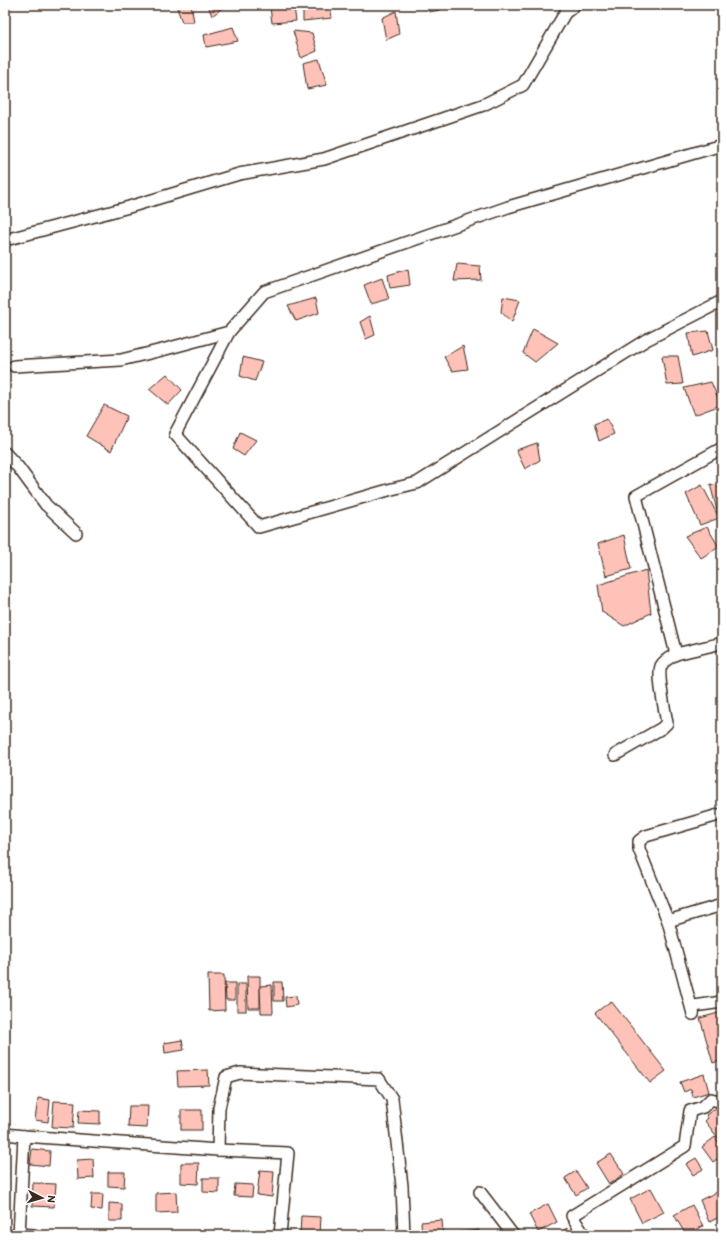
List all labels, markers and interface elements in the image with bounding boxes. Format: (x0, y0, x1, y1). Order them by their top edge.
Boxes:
north arrow (22, 1178, 62, 1218)
text: N (45, 1195, 58, 1203)

